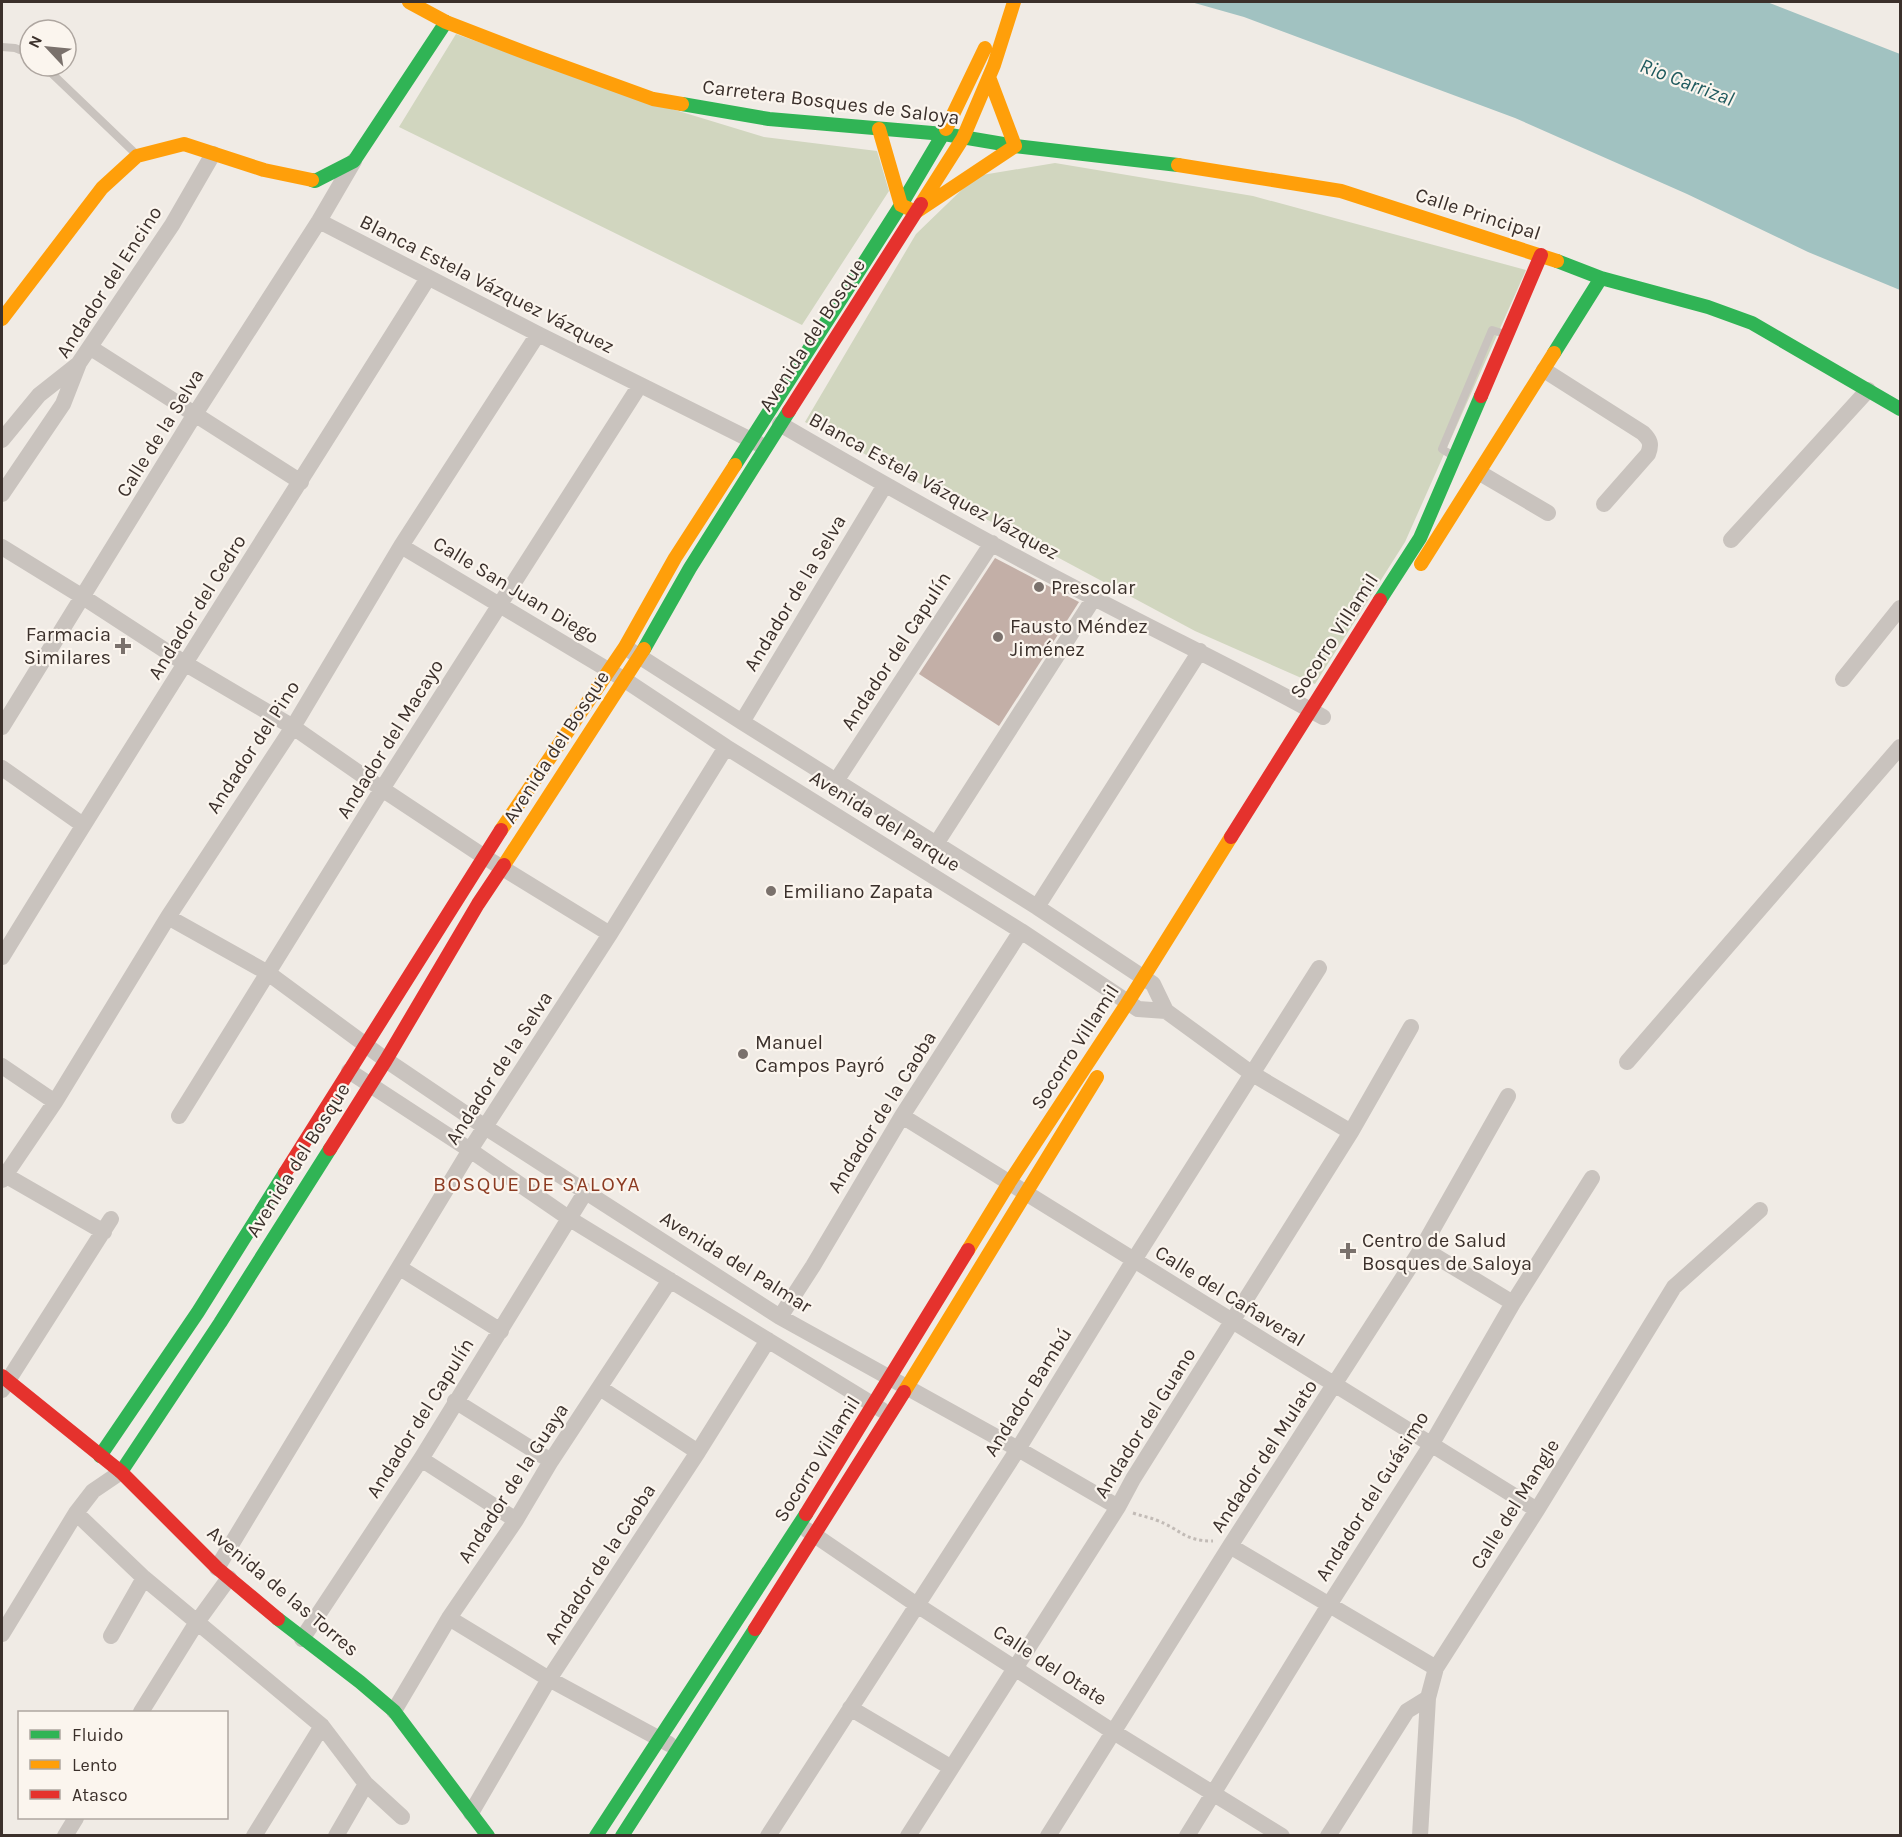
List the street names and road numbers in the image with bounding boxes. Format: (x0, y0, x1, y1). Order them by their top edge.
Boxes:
street label: Carretera Bosques de Saloya (701, 75, 961, 129)
street label: Calle Principal (1412, 183, 1544, 245)
street label: Andador del Encino (51, 202, 167, 362)
street label: Blanca Estela Vázquez Vázquez (356, 210, 618, 358)
street label: Avenida del Bosque (754, 254, 870, 416)
street label: Calle de la Selva (111, 365, 209, 501)
street label: Blanca Estela Vázquez Vázquez (805, 408, 1063, 564)
street label: Andador de la Selva (739, 511, 851, 675)
street label: Andador del Cedro (143, 530, 251, 684)
street label: Calle San Juan Diego (429, 531, 603, 649)
street label: Andador del Capulín (836, 567, 956, 735)
street label: Socorro Villamil (1285, 569, 1383, 703)
street label: Andador del Macayo (332, 655, 448, 823)
street label: Avenida del Bosque (498, 666, 614, 828)
street label: Andador del Pino (202, 676, 304, 818)
street label: Avenida del Parque (806, 765, 964, 877)
street label: Socorro Villamil (1026, 980, 1124, 1114)
street label: Andador de la Selva (441, 987, 557, 1149)
street label: Andador de la Caoba (823, 1027, 941, 1197)
street label: Avenida del Bosque (241, 1079, 355, 1241)
street label: Avenida del Palmar (656, 1206, 817, 1318)
street label: Calle del Cañaveral (1151, 1241, 1309, 1351)
street label: Andador Bambú (979, 1323, 1077, 1461)
street label: Andador del Capulín (361, 1334, 479, 1502)
street label: Andador del Guano (1090, 1344, 1200, 1502)
street label: Andador del Mulato (1206, 1375, 1322, 1537)
street label: Socorro Villamil (769, 1392, 865, 1526)
street label: Andador de la Guaya (453, 1399, 573, 1567)
street label: Andador del Guásimo (1310, 1407, 1434, 1585)
street label: Calle del Mangle (1466, 1435, 1564, 1573)
street label: Andador de la Caoba (540, 1480, 660, 1648)
street label: Avenida de las Torres (203, 1521, 363, 1661)
street label: Calle del Otate (989, 1620, 1111, 1710)

